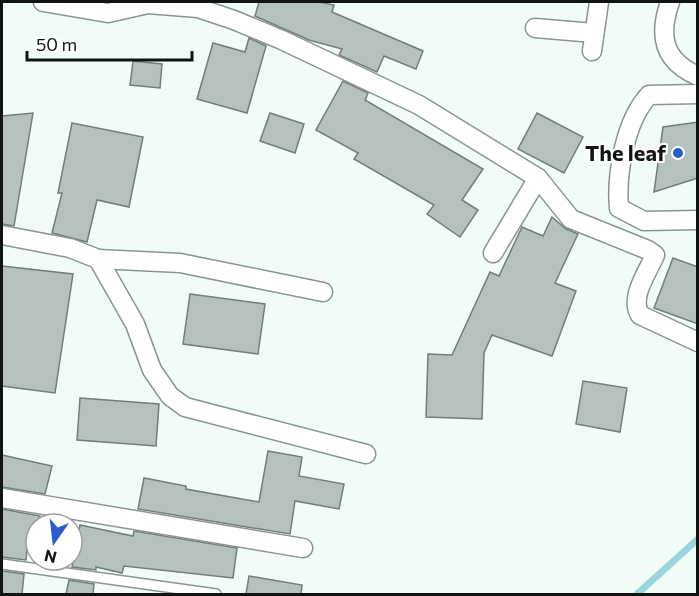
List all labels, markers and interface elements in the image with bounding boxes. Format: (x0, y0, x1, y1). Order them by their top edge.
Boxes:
scale bar (27, 24, 192, 62)
text: 50 m (36, 33, 77, 55)
place label: The leaf (585, 139, 667, 166)
marker: The leaf (671, 146, 685, 160)
north arrow (24, 512, 84, 572)
text: N (42, 546, 58, 568)

